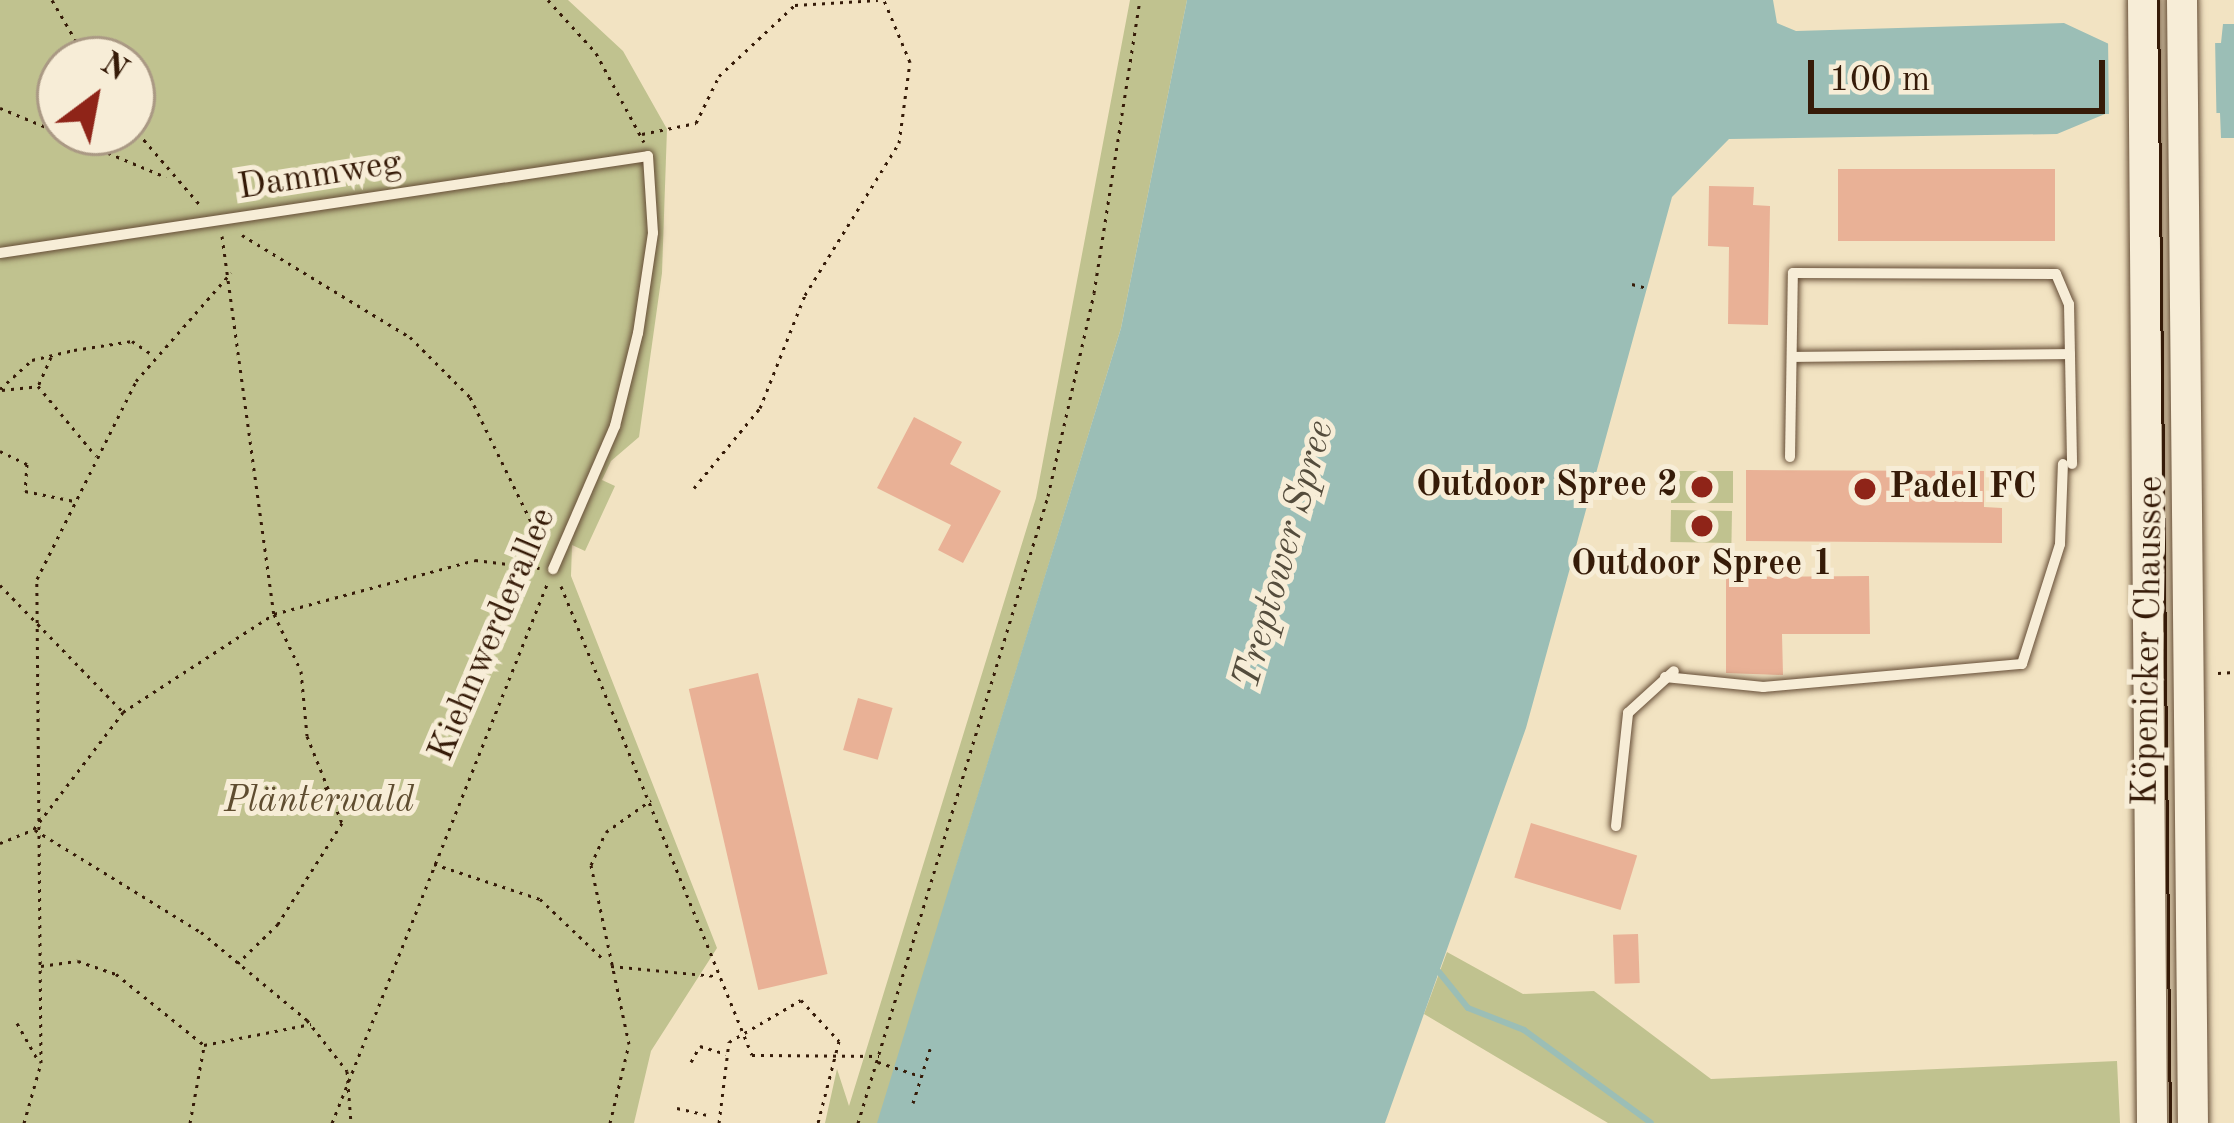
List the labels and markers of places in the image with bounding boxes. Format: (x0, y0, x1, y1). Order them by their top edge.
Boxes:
place label: Outdoor Spree 2 (1416, 465, 1678, 509)
place label: Padel FC (1889, 467, 2036, 511)
marker: Outdoor Spree 2 (1689, 474, 1715, 500)
marker: Padel FC (1852, 476, 1878, 502)
marker: Outdoor Spree 1 (1689, 513, 1715, 539)
place label: Outdoor Spree 1 (1571, 544, 1833, 588)

